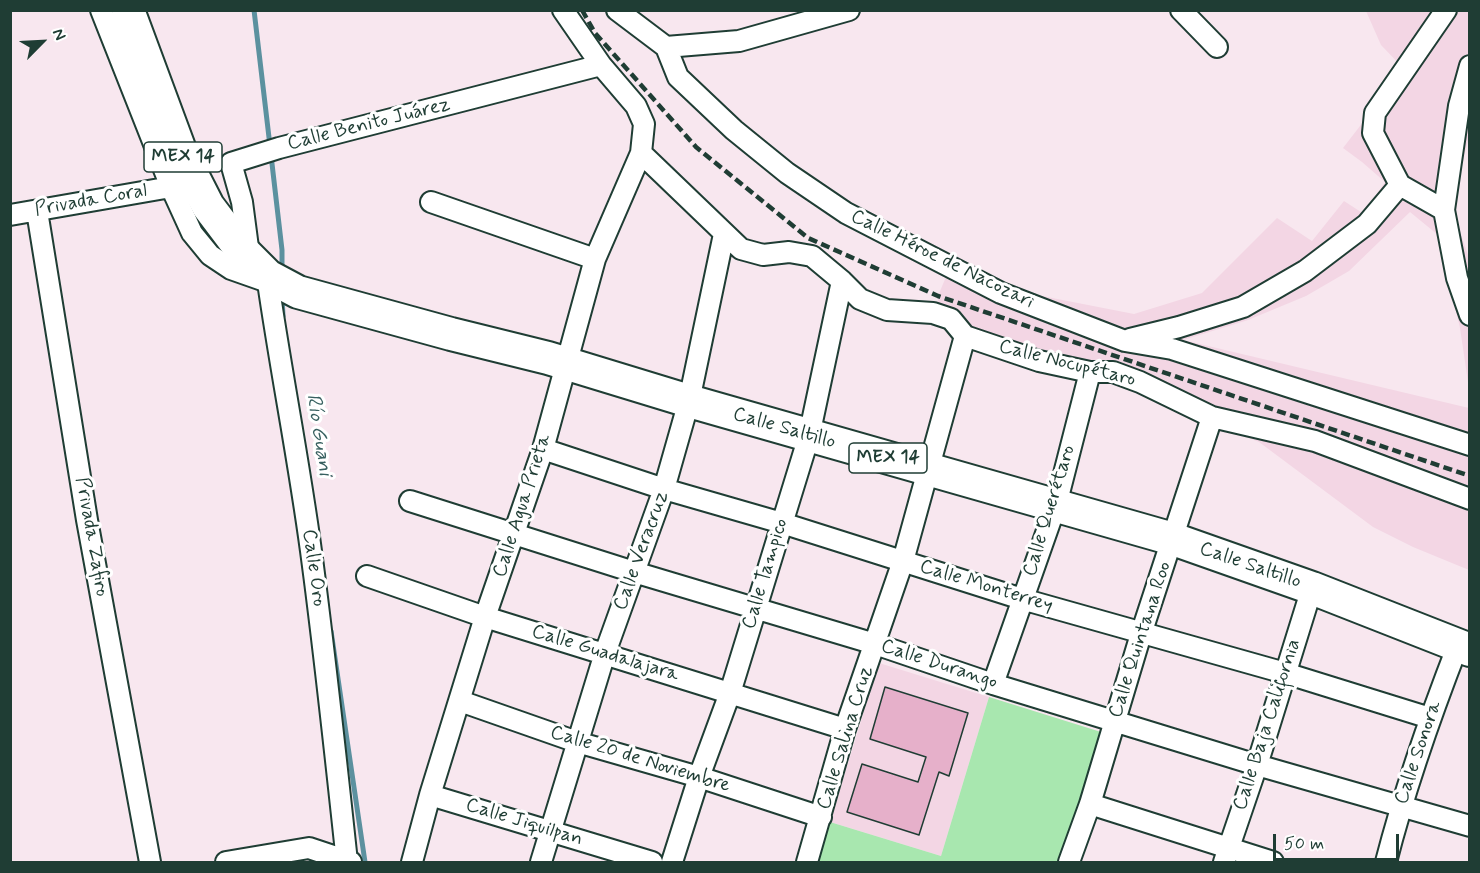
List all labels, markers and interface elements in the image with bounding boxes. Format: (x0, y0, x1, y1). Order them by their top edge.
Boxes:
north arrow (12, 12, 72, 72)
text: N (47, 25, 71, 44)
street label: Calle Benito Juárez (285, 93, 453, 157)
road number: MEX 14 (144, 142, 222, 172)
street label: Privada Coral (33, 179, 149, 223)
street label: Calle Héroe de Nacozari (846, 205, 1038, 315)
street label: Calle Nocupétaro (996, 335, 1138, 393)
water label: Río Guani (299, 392, 337, 478)
street label: Calle Saltillo (730, 403, 838, 455)
street label: Calle Agua Prieta (489, 431, 557, 581)
street label: Calle Querétaro (1019, 442, 1081, 580)
road number: MEX 14 (849, 443, 927, 473)
street label: Privada Zafiro (69, 476, 113, 598)
street label: Calle Veracruz (609, 488, 675, 614)
street label: Calle Tampico (738, 516, 794, 632)
street label: Calle Oro (296, 528, 330, 608)
street label: Calle Saltillo (1196, 537, 1304, 595)
street label: Calle Monterrey (916, 555, 1056, 619)
street label: Calle Quintana Roo (1104, 559, 1178, 721)
street label: Calle Guadalajara (528, 620, 682, 688)
street label: Calle Durango (878, 635, 1000, 695)
street label: Calle Baja California (1229, 636, 1307, 814)
street label: Calle Salina Cruz (813, 663, 879, 813)
street label: Calle Sonora (1390, 698, 1448, 808)
street label: Calle 20 de Noviembre (547, 721, 733, 799)
street label: Calle Jiquilpan (463, 794, 585, 852)
scale bar (1276, 822, 1402, 860)
text: 50 m (1284, 832, 1324, 856)

